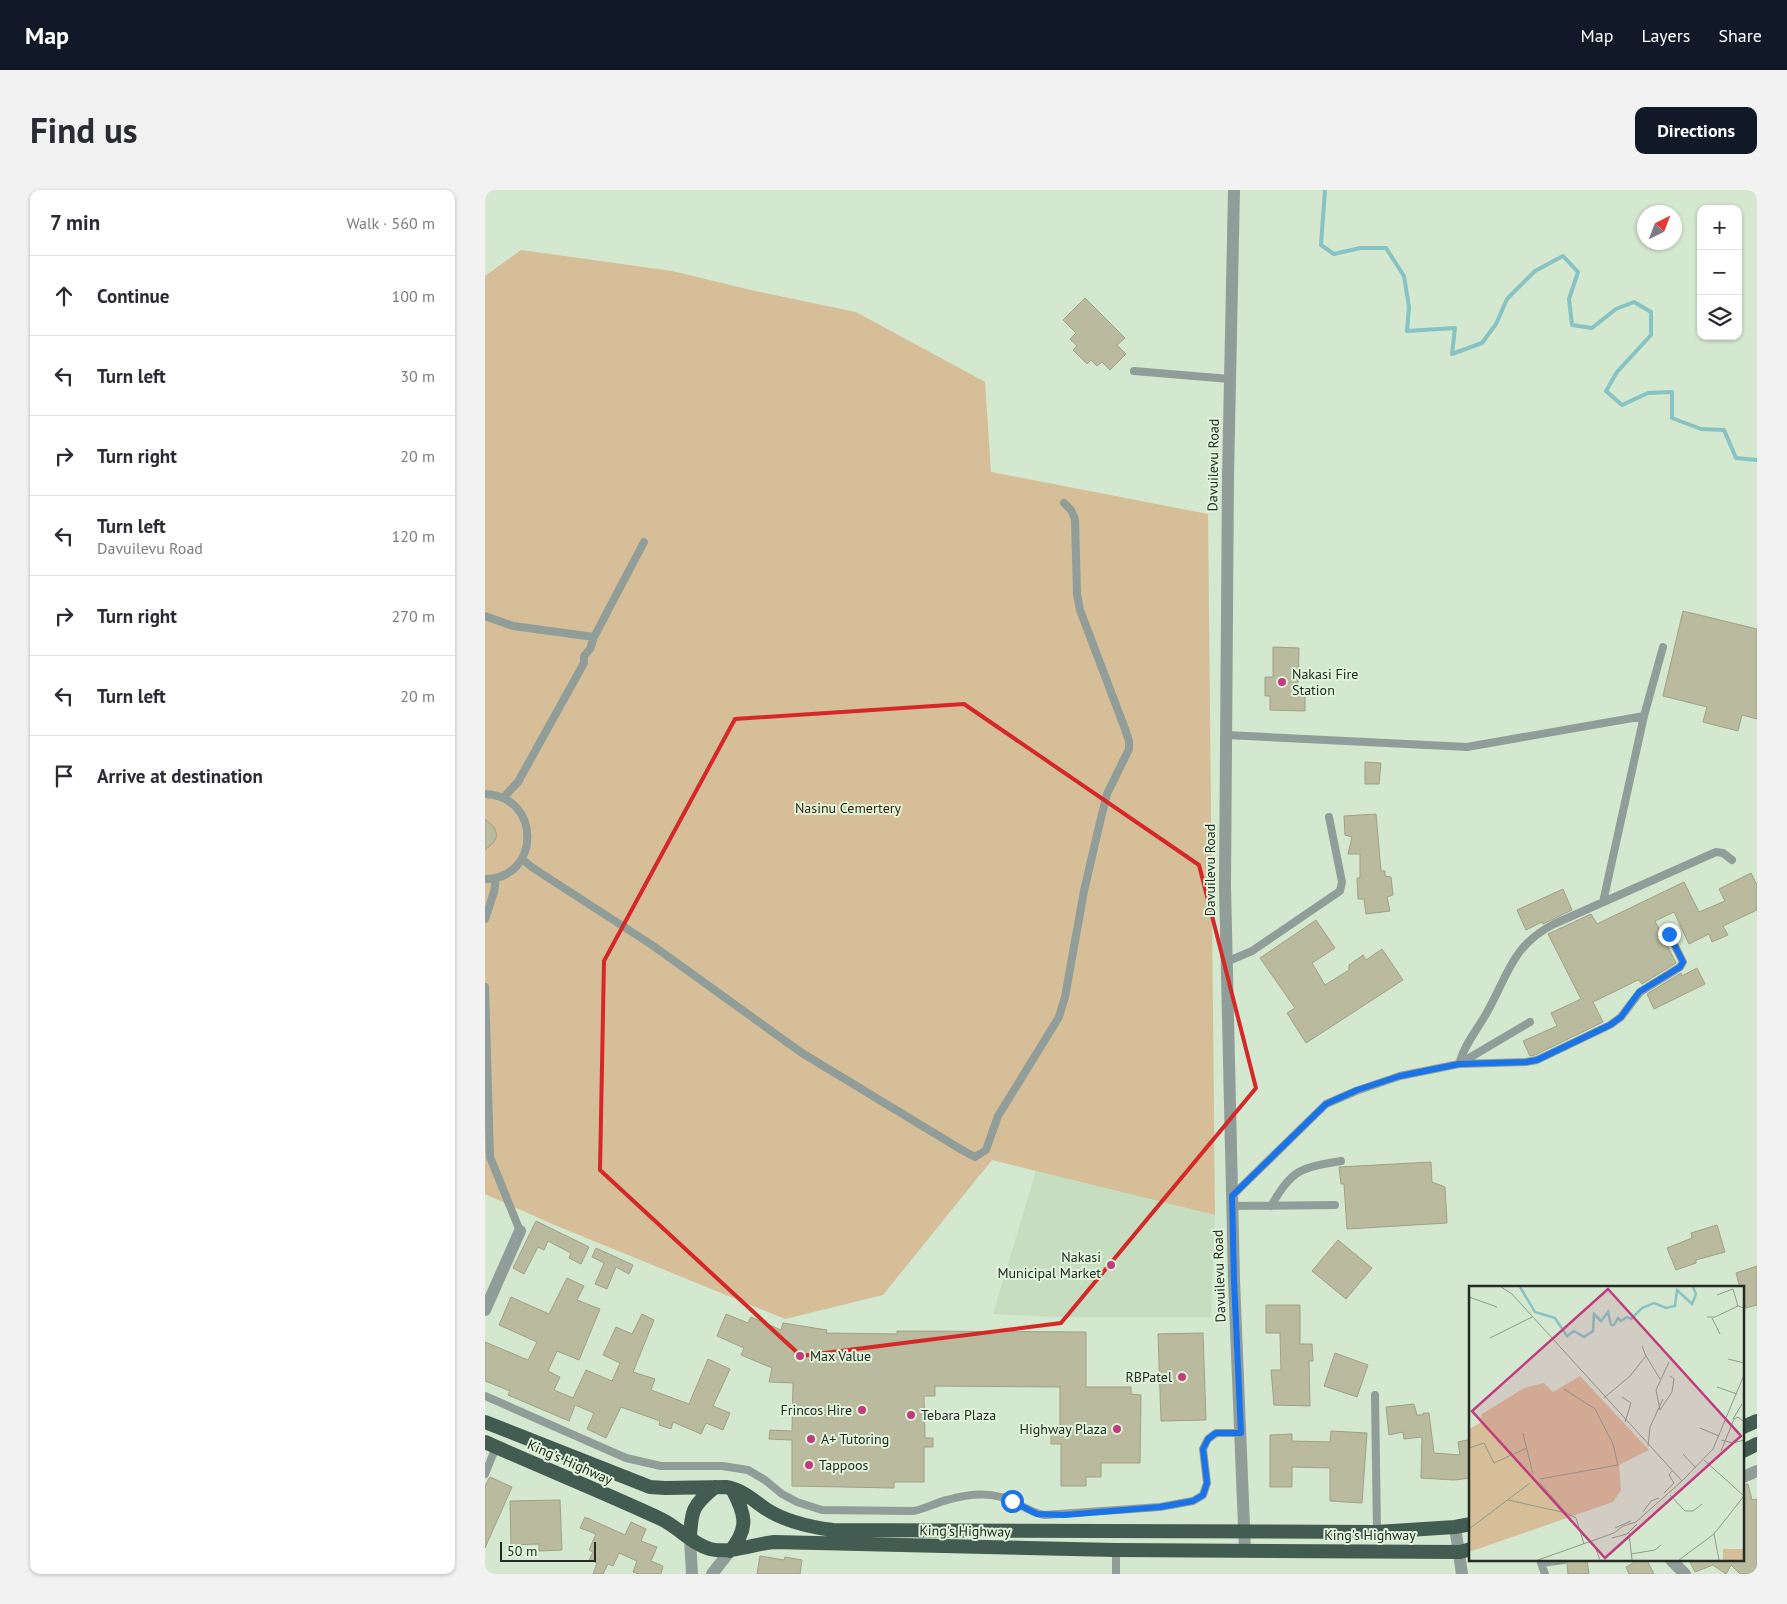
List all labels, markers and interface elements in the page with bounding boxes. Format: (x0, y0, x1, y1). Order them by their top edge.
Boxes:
text: Map (25, 20, 69, 51)
text: Map (1581, 24, 1613, 47)
text: Layers (1641, 24, 1690, 47)
text: Share (1718, 24, 1762, 47)
text: Find us (30, 107, 138, 153)
button: Directions (1635, 107, 1757, 154)
north arrow (1637, 205, 1682, 250)
map controls (1697, 205, 1742, 340)
button: + (1697, 205, 1742, 250)
text: 7 min (50, 209, 100, 236)
text: Walk · 560 m (346, 213, 435, 233)
button: − (1697, 250, 1742, 295)
icon: ahead (50, 282, 78, 310)
text: Continue (97, 284, 169, 308)
text: 100 m (392, 286, 435, 306)
button: layers (1697, 295, 1742, 340)
icon: left (50, 362, 78, 390)
text: Turn left (97, 364, 166, 388)
text: 30 m (400, 366, 435, 386)
street label: Davuilevu Road (1203, 418, 1223, 512)
icon: right (50, 442, 78, 470)
text: Turn right (97, 444, 177, 468)
text: 20 m (400, 446, 435, 466)
text: Turn left (97, 514, 166, 538)
icon: left (50, 522, 78, 550)
text: 120 m (392, 526, 435, 546)
text: Davuilevu Road (97, 538, 203, 558)
icon: right (50, 602, 78, 630)
text: Turn right (97, 604, 177, 628)
text: 270 m (392, 606, 435, 626)
place label: Nakasi Fire Station (1292, 665, 1358, 699)
marker: Nakasi Fire Station (1276, 676, 1288, 688)
icon: left (50, 682, 78, 710)
text: Turn left (97, 684, 166, 708)
text: 20 m (400, 686, 435, 706)
icon: arrive (50, 762, 78, 790)
text: Arrive at destination (97, 764, 263, 788)
park label: Nasinu Cemertery (795, 799, 902, 817)
street label: Davuilevu Road (1201, 824, 1219, 916)
route end (1658, 923, 1681, 946)
street label: Davuilevu Road (1208, 1229, 1230, 1323)
place label: Nakasi Municipal Market (997, 1248, 1101, 1282)
marker: Nakasi Municipal Market (1105, 1259, 1117, 1271)
inset map (1469, 1286, 1745, 1562)
place label: Max Value (810, 1347, 871, 1365)
marker: Max Value (794, 1350, 806, 1362)
place label: RBPatel (1125, 1368, 1172, 1386)
marker: RBPatel (1176, 1371, 1188, 1383)
place label: Frincos Hire (780, 1401, 852, 1419)
marker: Frincos Hire (856, 1404, 868, 1416)
place label: Tebara Plaza (921, 1406, 996, 1424)
marker: Tebara Plaza (905, 1409, 917, 1421)
place label: Highway Plaza (1020, 1420, 1107, 1438)
marker: Highway Plaza (1111, 1423, 1123, 1435)
place label: A+ Tutoring (821, 1430, 889, 1448)
marker: A+ Tutoring (805, 1433, 817, 1445)
street label: King's Highway (525, 1435, 616, 1489)
place label: Tappoos (819, 1456, 868, 1474)
marker: Tappoos (803, 1459, 815, 1471)
route start (1001, 1490, 1024, 1513)
street label: King's Highway (919, 1521, 1011, 1541)
street label: King's Highway (1324, 1526, 1416, 1544)
scale bar (500, 1539, 596, 1562)
text: 50 m (507, 1542, 537, 1560)

